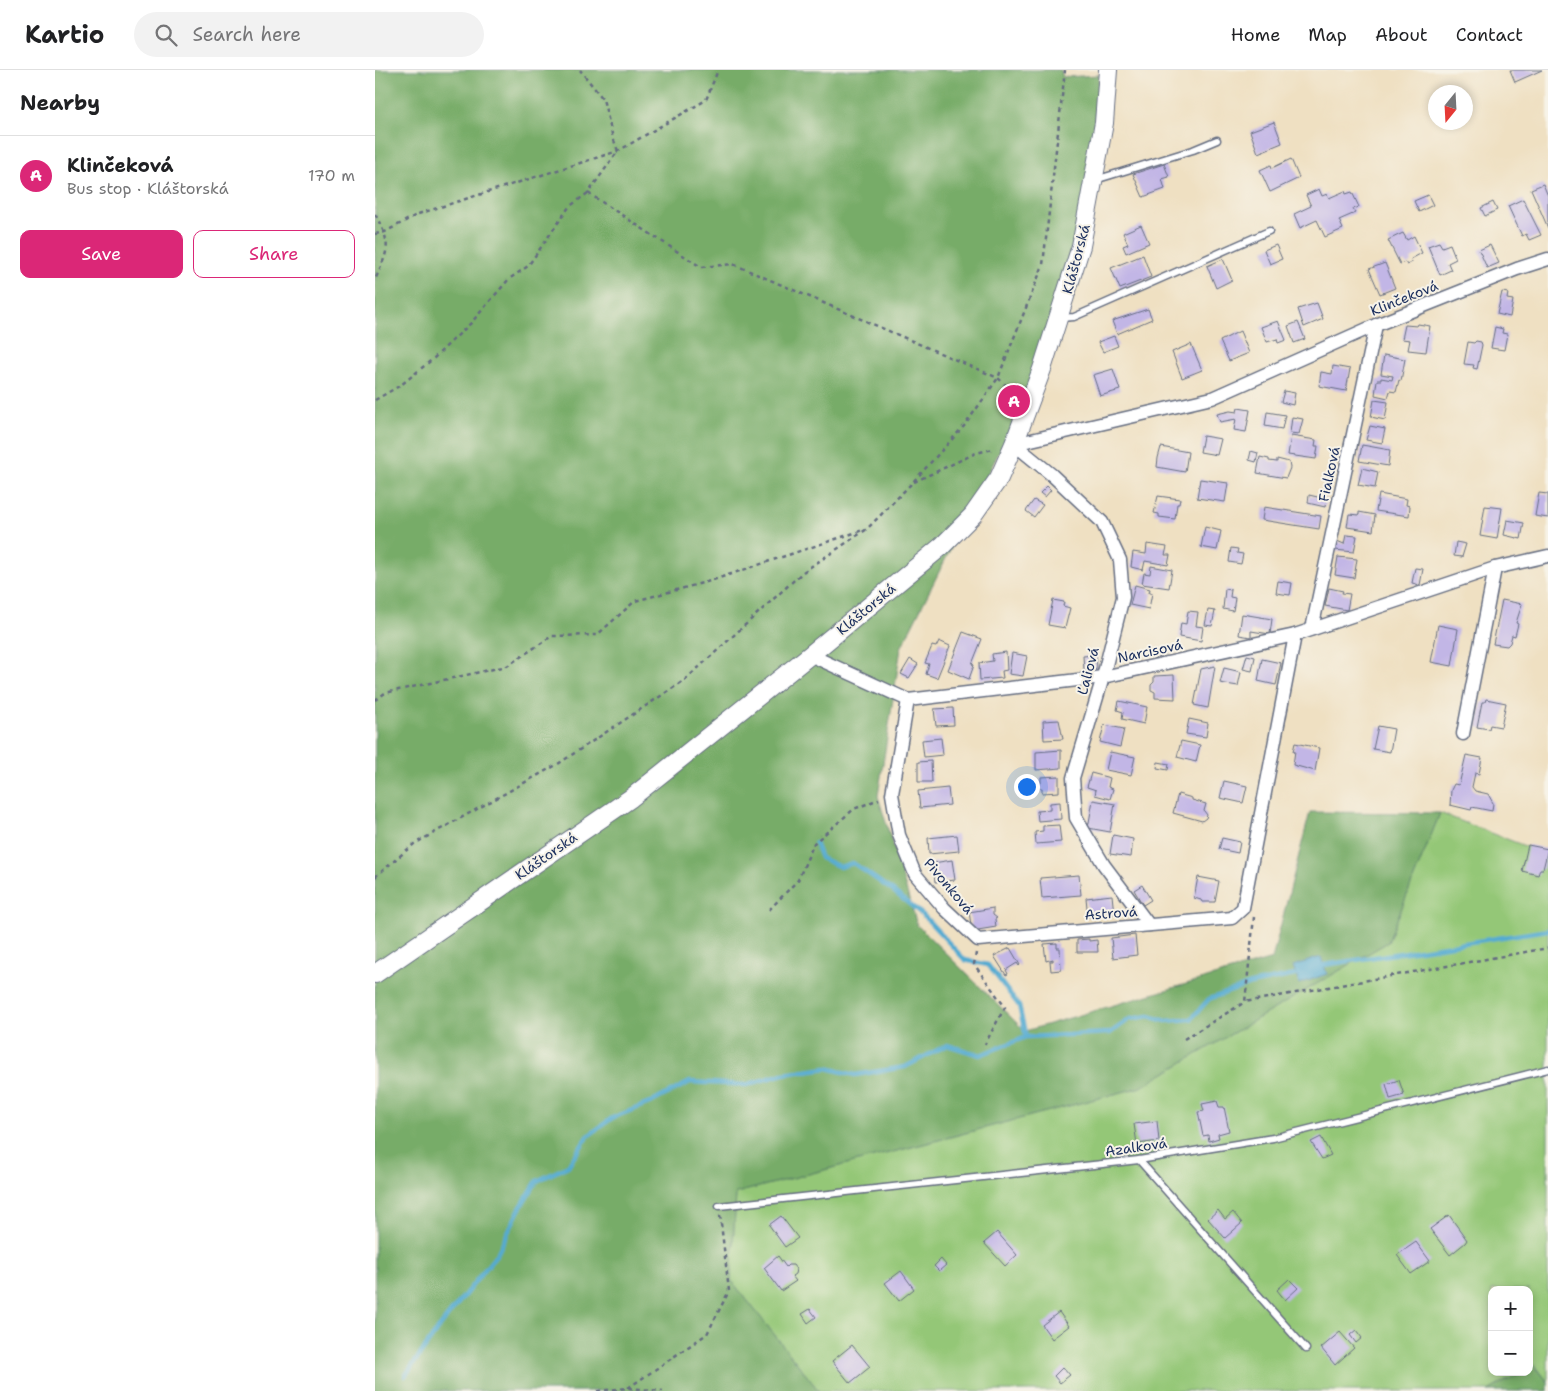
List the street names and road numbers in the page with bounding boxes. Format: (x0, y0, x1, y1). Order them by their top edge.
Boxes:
street label: Kláštorská (1058, 222, 1094, 296)
street label: Klinčeková (1368, 276, 1441, 320)
street label: Fialková (1314, 444, 1344, 503)
street label: Kláštorská (833, 579, 899, 639)
street label: Narcisová (1116, 635, 1184, 667)
street label: Ľaliová (1073, 645, 1103, 697)
street label: Kláštorská (512, 828, 581, 884)
street label: Pivonková (920, 854, 978, 918)
street label: Astrová (1084, 902, 1138, 924)
street label: Azalková (1104, 1134, 1168, 1160)

